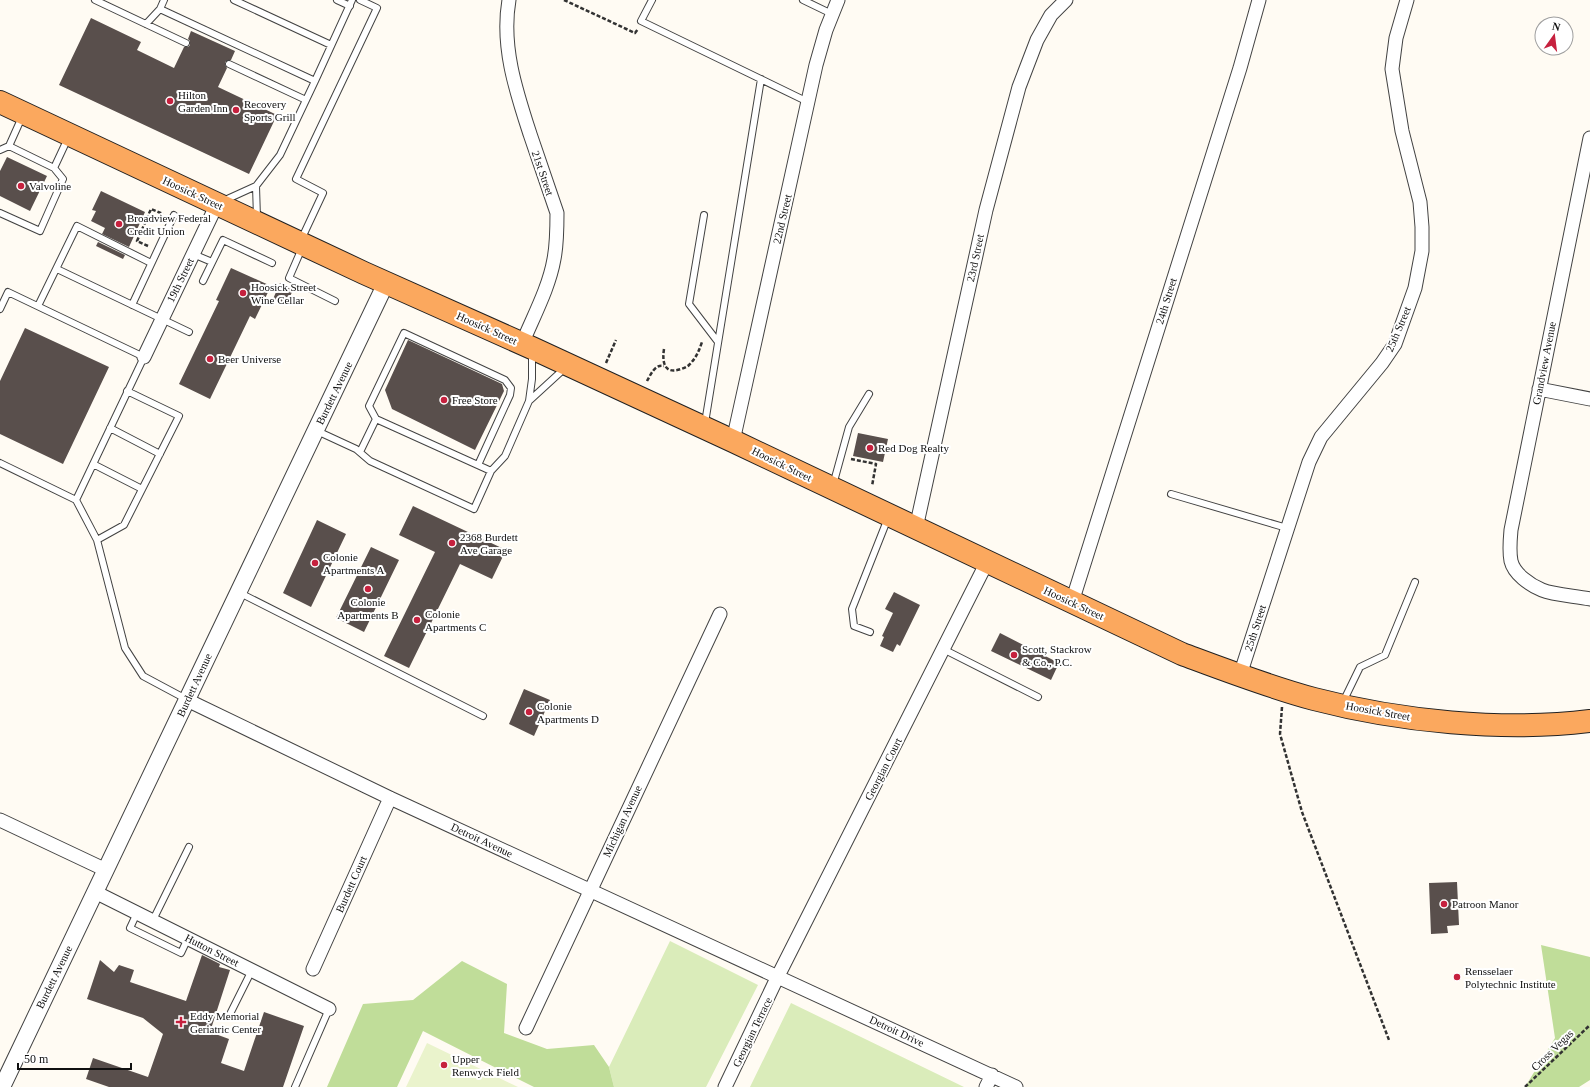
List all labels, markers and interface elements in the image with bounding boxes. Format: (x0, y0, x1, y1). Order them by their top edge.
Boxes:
north arrow (1534, 16, 1574, 56)
text: N (1551, 20, 1562, 33)
place label: Hilton Garden Inn (178, 89, 228, 114)
marker: Hilton Garden Inn (165, 96, 175, 106)
place label: Recovery Sports Grill (244, 98, 296, 123)
marker: Recovery Sports Grill (231, 105, 241, 115)
street label: 21st Street (530, 149, 556, 197)
street label: Hoosick Street (161, 174, 225, 212)
place label: Valvoline (29, 180, 71, 192)
marker: Valvoline (16, 181, 26, 191)
street label: 22nd Street (770, 193, 794, 245)
place label: Broadview Federal Credit Union (127, 212, 211, 237)
marker: Broadview Federal Credit Union (114, 219, 124, 229)
street label: 23rd Street (964, 233, 986, 283)
street label: 19th Street (164, 256, 196, 304)
street label: 24th Street (1153, 276, 1179, 326)
place label: Hoosick Street Wine Cellar (251, 281, 316, 306)
marker: Hoosick Street Wine Cellar (238, 288, 248, 298)
street label: 25th Street (1383, 305, 1413, 353)
street label: Hoosick Street (455, 309, 519, 347)
street label: Grandview Avenue (1530, 320, 1558, 406)
place label: Beer Universe (218, 353, 281, 365)
marker: Beer Universe (205, 354, 215, 364)
street label: Burdett Avenue (314, 359, 354, 426)
place label: Free Store (452, 394, 498, 406)
marker: Free Store (439, 395, 449, 405)
place label: Red Dog Realty (878, 442, 949, 454)
marker: Red Dog Realty (865, 443, 875, 453)
street label: Hoosick Street (750, 444, 814, 484)
place label: 2368 Burdett Ave Garage (460, 531, 518, 556)
marker: 2368 Burdett Ave Garage (447, 538, 457, 548)
place label: Colonie Apartments A (323, 551, 384, 576)
marker: Colonie Apartments A (310, 558, 320, 568)
marker: Colonie Apartments B (363, 584, 373, 594)
street label: Hoosick Street (1042, 584, 1106, 622)
place label: Colonie Apartments B (337, 596, 399, 621)
street label: 25th Street (1242, 603, 1268, 653)
place label: Colonie Apartments C (425, 608, 486, 633)
marker: Colonie Apartments C (412, 615, 422, 625)
place label: Scott, Stackrow & Co., P.C. (1022, 643, 1092, 668)
marker: Scott, Stackrow & Co., P.C. (1009, 650, 1019, 660)
street label: Burdett Avenue (174, 651, 214, 719)
street label: Hoosick Street (1345, 699, 1411, 723)
place label: Colonie Apartments D (537, 700, 599, 725)
marker: Colonie Apartments D (524, 707, 534, 717)
street label: Georgian Court (862, 736, 904, 802)
street label: Michigan Avenue (600, 783, 644, 859)
street label: Detroit Avenue (449, 820, 515, 860)
street label: Burdett Court (333, 854, 369, 914)
place label: Patroon Manor (1452, 898, 1519, 910)
marker: Patroon Manor (1439, 899, 1449, 909)
street label: Hutton Street (183, 931, 241, 969)
street label: Burdett Avenue (34, 943, 74, 1010)
place label: Rensselaer Polytechnic Institute (1465, 965, 1556, 990)
marker: Rensselaer Polytechnic Institute (1452, 972, 1462, 982)
street label: Georgian Terrace (730, 995, 774, 1069)
place label: Eddy Memorial Geriatric Center (190, 1010, 261, 1035)
street label: Detroit Drive (868, 1013, 926, 1049)
marker: Eddy Memorial Geriatric Center (175, 1016, 187, 1028)
street label: Cross Vegas (1528, 1027, 1576, 1073)
scale bar (18, 1045, 131, 1071)
text: 50 m (24, 1052, 49, 1066)
place label: Upper Renwyck Field (452, 1053, 519, 1078)
marker: Upper Renwyck Field (439, 1060, 449, 1070)

